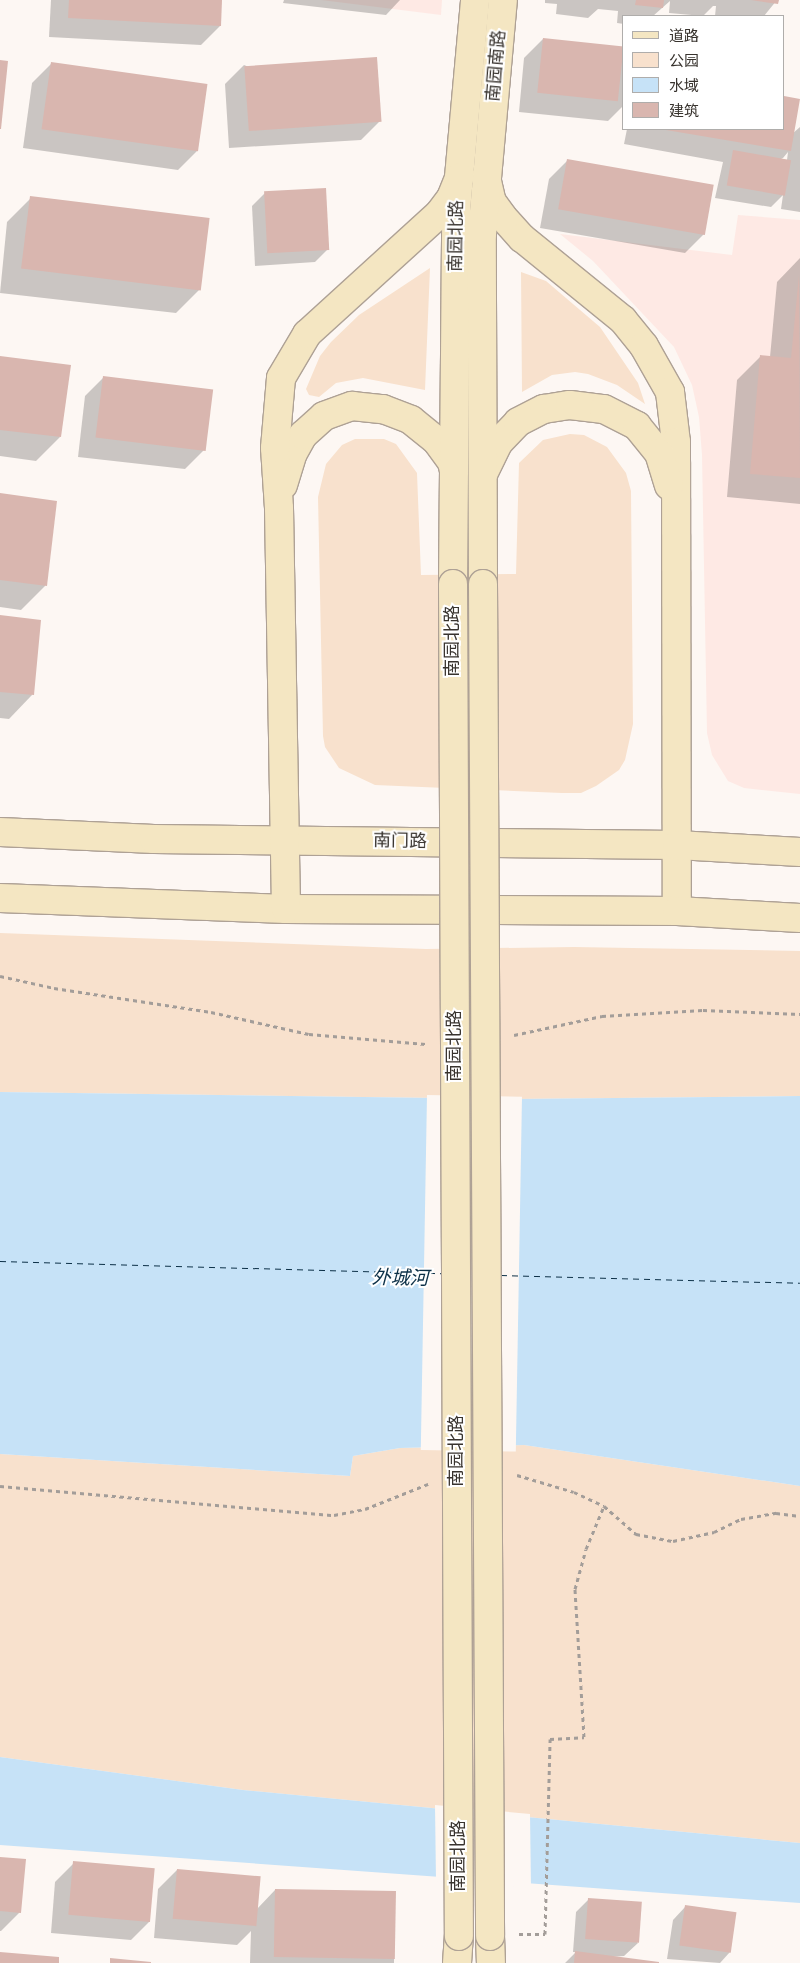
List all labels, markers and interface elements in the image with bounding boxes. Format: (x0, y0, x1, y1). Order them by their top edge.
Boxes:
legend (622, 15, 785, 130)
text: 道路 (669, 27, 699, 46)
street label: 南园南路 (483, 29, 511, 103)
text: 公园 (669, 52, 699, 71)
text: 水域 (669, 77, 699, 96)
text: 建筑 (669, 102, 699, 121)
street label: 南园北路 (446, 200, 468, 272)
street label: 南园北路 (442, 605, 464, 677)
street label: 南门路 (373, 831, 427, 853)
street label: 南园北路 (444, 1010, 466, 1082)
water label: 外城河 (371, 1267, 429, 1291)
street label: 南园北路 (446, 1415, 468, 1487)
street label: 南园北路 (448, 1820, 470, 1892)

